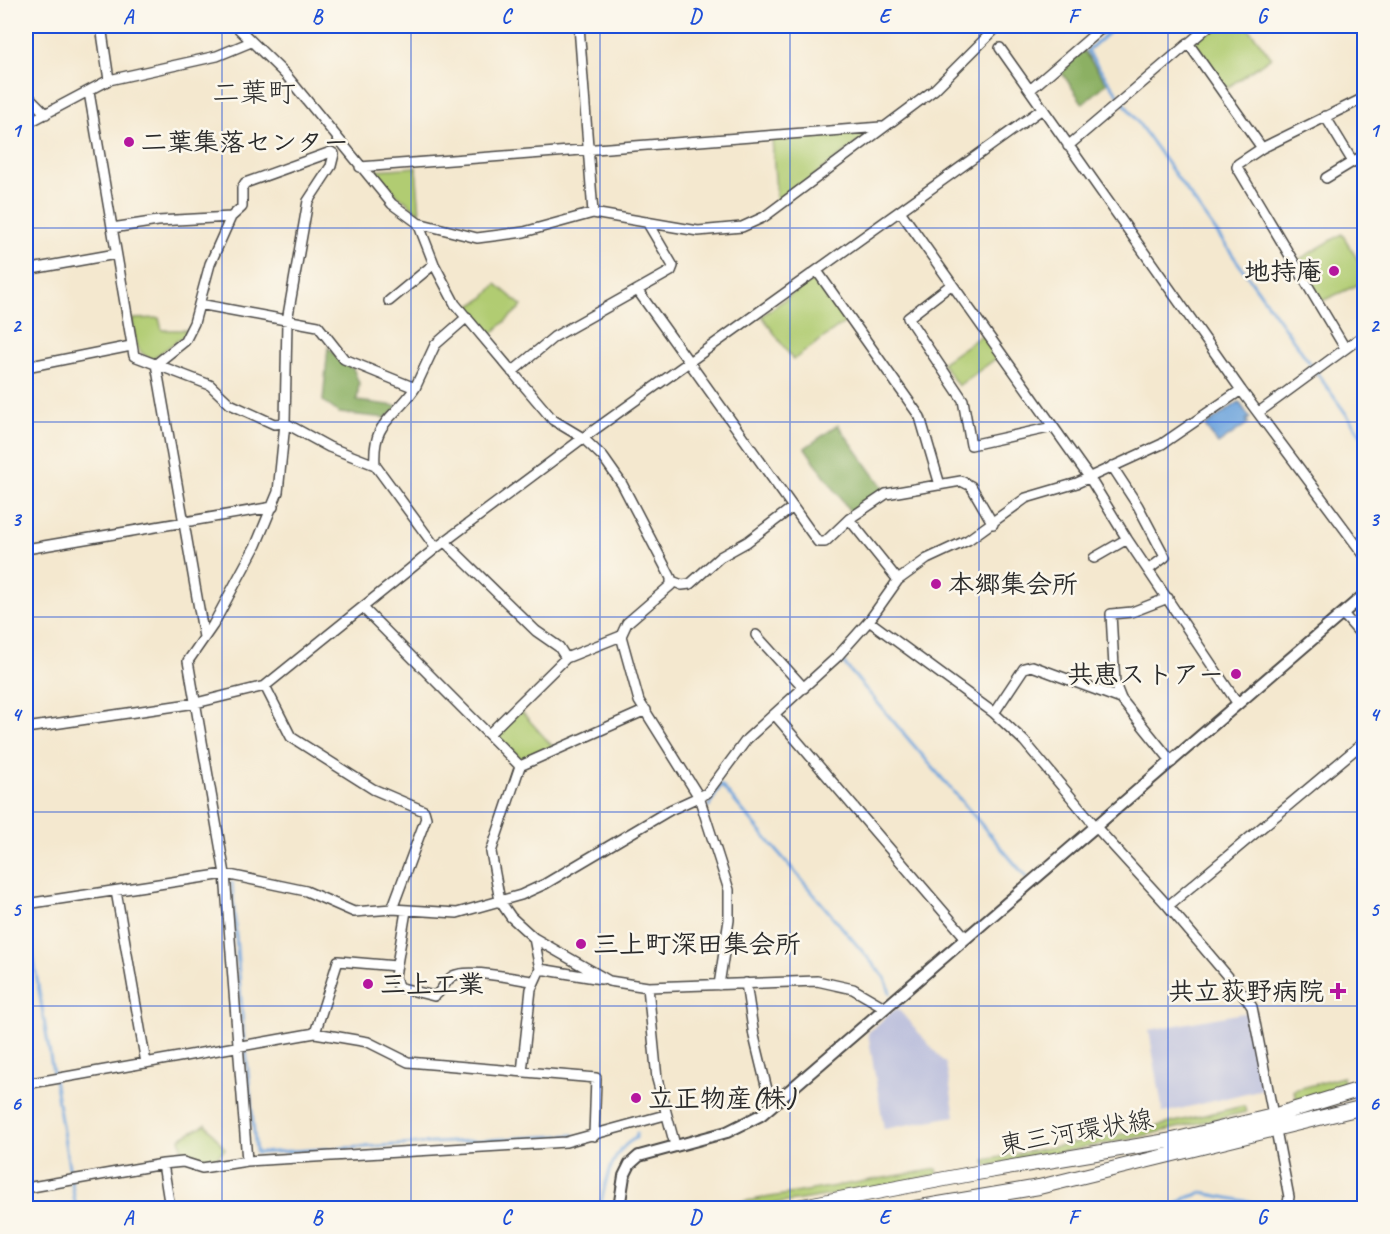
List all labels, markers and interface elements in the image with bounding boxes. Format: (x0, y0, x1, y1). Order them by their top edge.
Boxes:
text: A (123, 4, 135, 29)
text: B (312, 4, 324, 29)
text: C (501, 4, 513, 29)
text: D (689, 4, 703, 29)
text: E (879, 4, 893, 29)
text: F (1068, 4, 1082, 29)
text: G (1257, 4, 1270, 29)
district label: 二葉町 (212, 75, 296, 110)
text: 1 (12, 118, 23, 143)
text: 1 (1370, 118, 1381, 143)
place label: 二葉集落センター (141, 126, 349, 159)
marker: 二葉集落センター (122, 135, 136, 149)
place label: 地持庵 (1244, 255, 1322, 288)
marker: 地持庵 (1327, 264, 1341, 278)
text: 2 (12, 313, 23, 338)
text: 2 (1370, 313, 1381, 338)
text: 3 (12, 507, 23, 532)
text: 3 (1370, 507, 1381, 532)
place label: 本郷集会所 (948, 568, 1078, 601)
marker: 本郷集会所 (929, 577, 943, 591)
place label: 共恵ストアー (1067, 658, 1224, 691)
marker: 共恵ストアー (1229, 667, 1243, 681)
text: 4 (12, 702, 24, 727)
text: 4 (1370, 702, 1382, 727)
text: 5 (12, 897, 23, 922)
text: 5 (1370, 897, 1381, 922)
place label: 三上町深田集会所 (593, 928, 801, 961)
marker: 三上町深田集会所 (574, 937, 588, 951)
place label: 三上工業 (380, 968, 484, 1001)
place label: 共立荻野病院 (1168, 975, 1324, 1008)
marker: 三上工業 (361, 977, 375, 991)
marker: 共立荻野病院 (1329, 982, 1347, 1000)
place label: 立正物産(株) (648, 1082, 798, 1115)
text: 6 (11, 1091, 22, 1116)
marker: 立正物産(株) (629, 1091, 643, 1105)
text: 6 (1369, 1091, 1380, 1116)
street label: 東三河環状線 (996, 1102, 1156, 1162)
text: A (123, 1205, 135, 1230)
text: B (312, 1205, 324, 1230)
text: C (501, 1205, 513, 1230)
text: D (689, 1205, 703, 1230)
text: E (879, 1205, 893, 1230)
text: F (1068, 1205, 1082, 1230)
text: G (1257, 1205, 1270, 1230)

